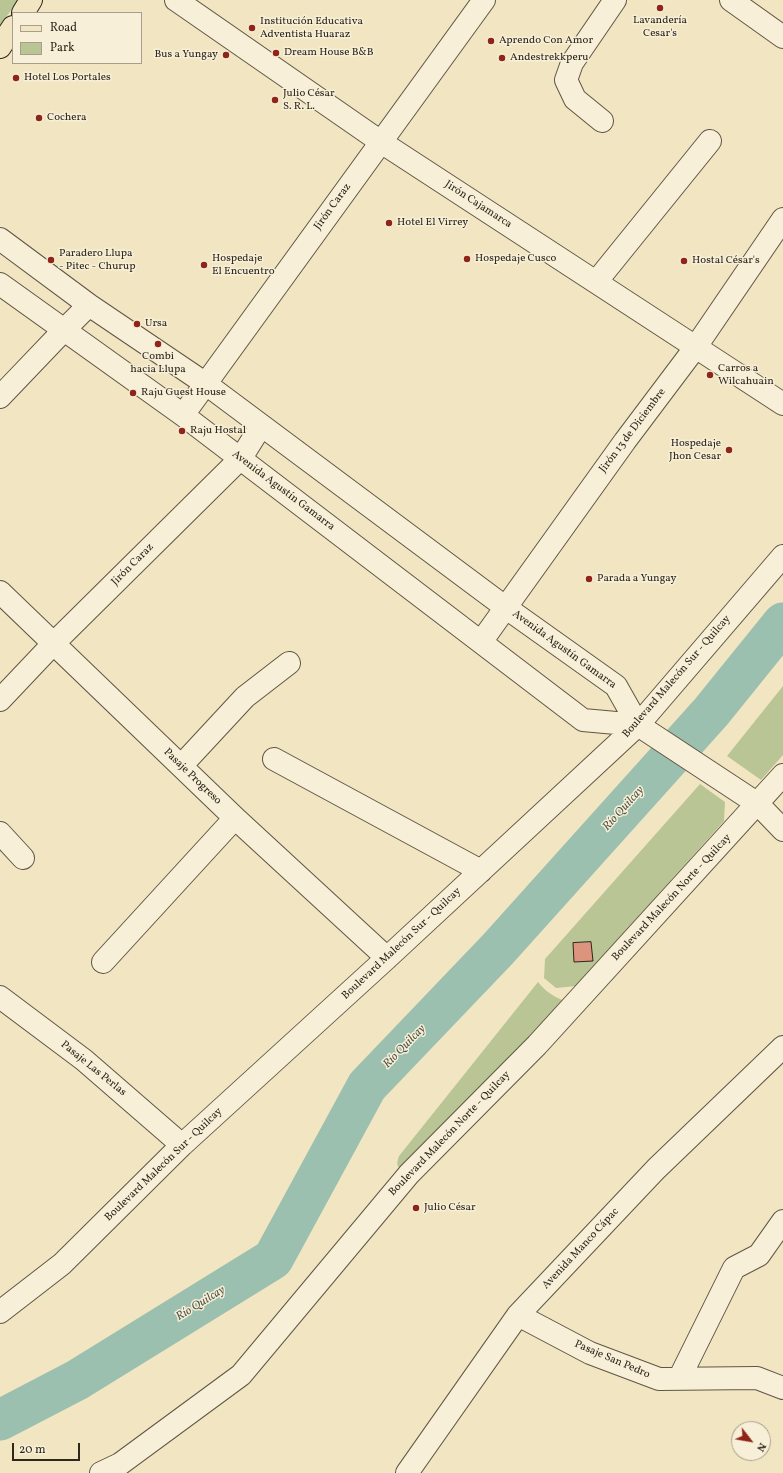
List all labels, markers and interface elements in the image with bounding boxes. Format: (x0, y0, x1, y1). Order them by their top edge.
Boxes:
marker: Lavandería Cesar's (655, 3, 665, 13)
legend (12, 12, 142, 64)
place label: Lavandería Cesar's (633, 14, 687, 40)
place label: Institución Educativa Adventista Huaraz (260, 15, 363, 41)
text: Road (50, 20, 77, 36)
marker: Institución Educativa Adventista Huaraz (247, 23, 257, 33)
place label: Aprendo Con Amor (499, 34, 593, 48)
marker: Aprendo Con Amor (486, 36, 496, 46)
text: Park (50, 40, 75, 56)
place label: Dream House B&B (284, 46, 374, 60)
place label: Bus a Yungay (154, 48, 218, 62)
marker: Dream House B&B (271, 48, 281, 58)
marker: Bus a Yungay (221, 50, 231, 60)
place label: Andestrekkperu (510, 51, 588, 65)
marker: Andestrekkperu (497, 53, 507, 63)
place label: Hotel Los Portales (24, 71, 111, 85)
marker: Hotel Los Portales (11, 73, 21, 83)
place label: Julio César S. R. L. (283, 87, 335, 113)
marker: Julio César S. R. L. (270, 95, 280, 105)
place label: Cochera (47, 111, 87, 125)
marker: Cochera (34, 113, 44, 123)
street label: Jirón Cajamarca (442, 178, 514, 232)
street label: Jirón Caraz (312, 181, 354, 233)
place label: Hotel El Virrey (397, 216, 468, 230)
marker: Hotel El Virrey (384, 218, 394, 228)
place label: Paradero Llupa - Pitec - Churup (59, 247, 135, 273)
place label: Hospedaje El Encuentro (212, 252, 275, 278)
place label: Hospedaje Cusco (475, 252, 556, 266)
marker: Hospedaje Cusco (462, 254, 472, 264)
place label: Hostal César's (692, 254, 760, 268)
marker: Paradero Llupa - Pitec - Churup (46, 255, 56, 265)
marker: Hostal César's (679, 256, 689, 266)
marker: Hospedaje El Encuentro (199, 260, 209, 270)
place label: Ursa (145, 317, 167, 331)
marker: Ursa (132, 319, 142, 329)
marker: Combi hacia Llupa (153, 339, 163, 349)
place label: Combi hacia Llupa (130, 350, 186, 376)
place label: Carros a Wilcahuain (718, 362, 774, 388)
marker: Carros a Wilcahuain (705, 370, 715, 380)
place label: Raju Guest House (141, 386, 226, 400)
street label: Jirón 13 de Diciembre (597, 386, 669, 476)
marker: Raju Guest House (128, 388, 138, 398)
place label: Raju Hostal (190, 424, 246, 438)
marker: Raju Hostal (177, 426, 187, 436)
place label: Hospedaje Jhon Cesar (669, 437, 721, 463)
marker: Hospedaje Jhon Cesar (724, 445, 734, 455)
street label: Avenida Agustín Gamarra (229, 448, 337, 534)
street label: Jirón Caraz (109, 541, 157, 589)
place label: Parada a Yungay (597, 572, 676, 586)
marker: Parada a Yungay (584, 574, 594, 584)
street label: Avenida Agustín Gamarra (509, 608, 619, 692)
street label: Boulevard Malecón Sur - Quilcay (620, 613, 734, 741)
street label: Pasaje Progreso (160, 746, 224, 808)
water label: Río Quilcay (600, 784, 648, 834)
street label: Boulevard Malecón Norte - Quilcay (610, 832, 734, 964)
street label: Boulevard Malecón Sur - Quilcay (340, 885, 464, 1003)
water label: Río Quilcay (381, 1022, 429, 1072)
street label: Pasaje Las Perlas (58, 1039, 128, 1099)
street label: Boulevard Malecón Norte - Quilcay (387, 1069, 513, 1199)
street label: Boulevard Malecón Sur - Quilcay (103, 1105, 225, 1225)
place label: Julio César (424, 1201, 476, 1215)
marker: Julio César (411, 1203, 421, 1213)
street label: Avenida Manco Cápac (540, 1206, 622, 1292)
water label: Río Quilcay (174, 1283, 228, 1325)
street label: Pasaje San Pedro (572, 1338, 652, 1382)
north arrow (731, 1421, 771, 1461)
scale bar (14, 1435, 82, 1461)
text: N (752, 1440, 769, 1454)
text: 20 m (19, 1442, 46, 1458)

